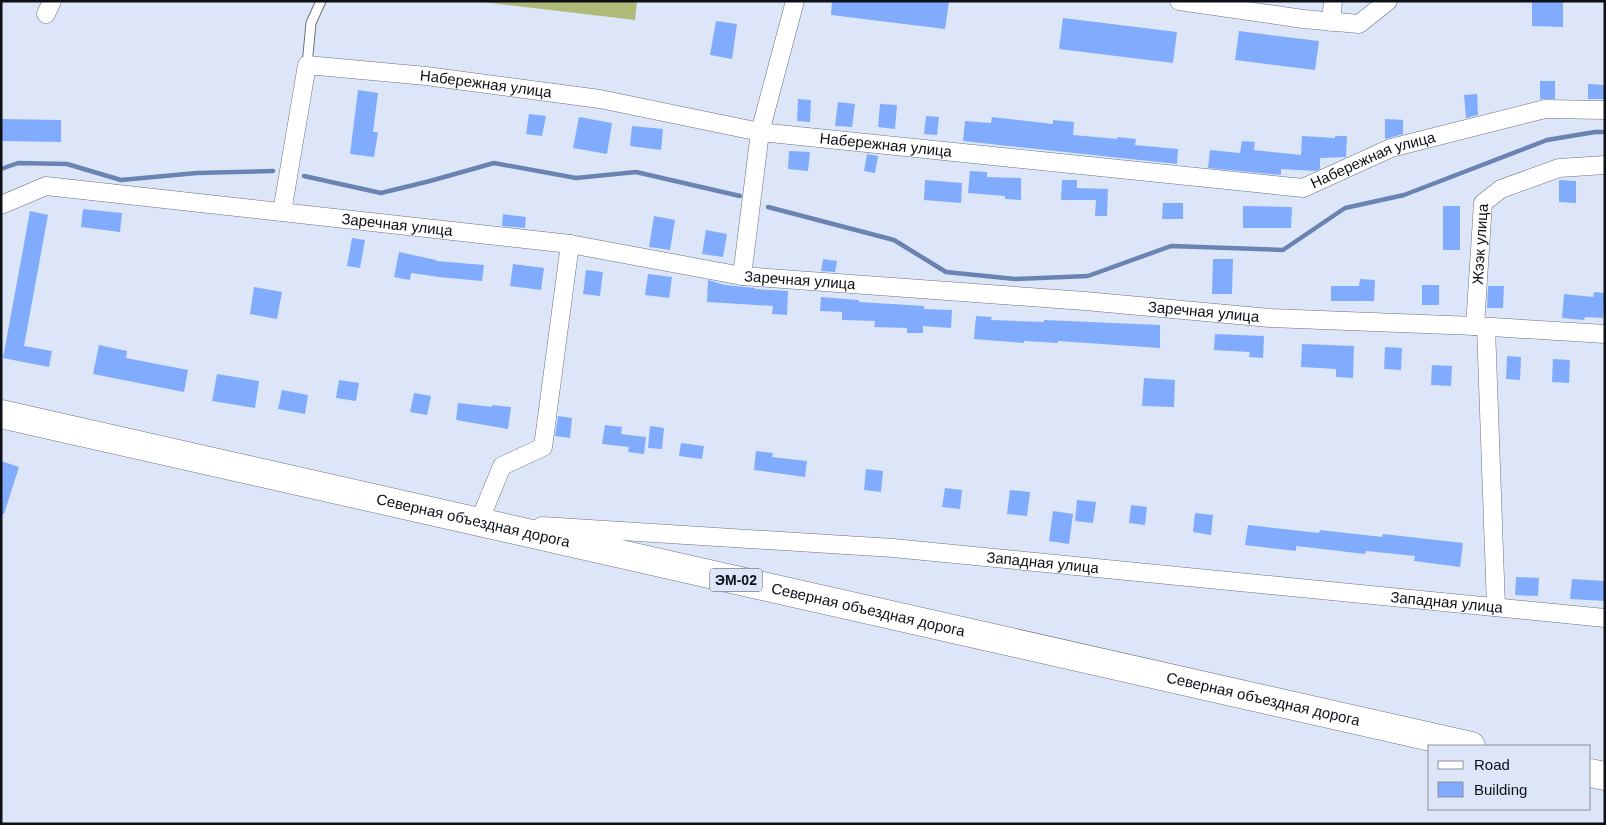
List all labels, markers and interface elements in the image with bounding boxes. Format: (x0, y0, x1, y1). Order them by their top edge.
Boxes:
street label: Набережная улица (419, 66, 553, 101)
street label: Набережная улица (1308, 128, 1438, 191)
street label: Набережная улица (819, 129, 953, 160)
street label: Жээк улица (1469, 202, 1491, 285)
street label: Заречная улица (341, 210, 454, 239)
street label: Заречная улица (744, 267, 857, 292)
street label: Заречная улица (1147, 298, 1261, 325)
street label: Северная объездная дорога (375, 490, 572, 550)
street label: Западная улица (986, 548, 1100, 576)
road number: ЭМ-02 (710, 568, 762, 592)
street label: Северная объездная дорога (770, 579, 967, 640)
street label: Западная улица (1390, 588, 1504, 616)
street label: Северная объездная дорога (1165, 668, 1362, 729)
legend (1428, 745, 1591, 810)
text: Road (1474, 756, 1510, 773)
text: Building (1474, 781, 1527, 798)

